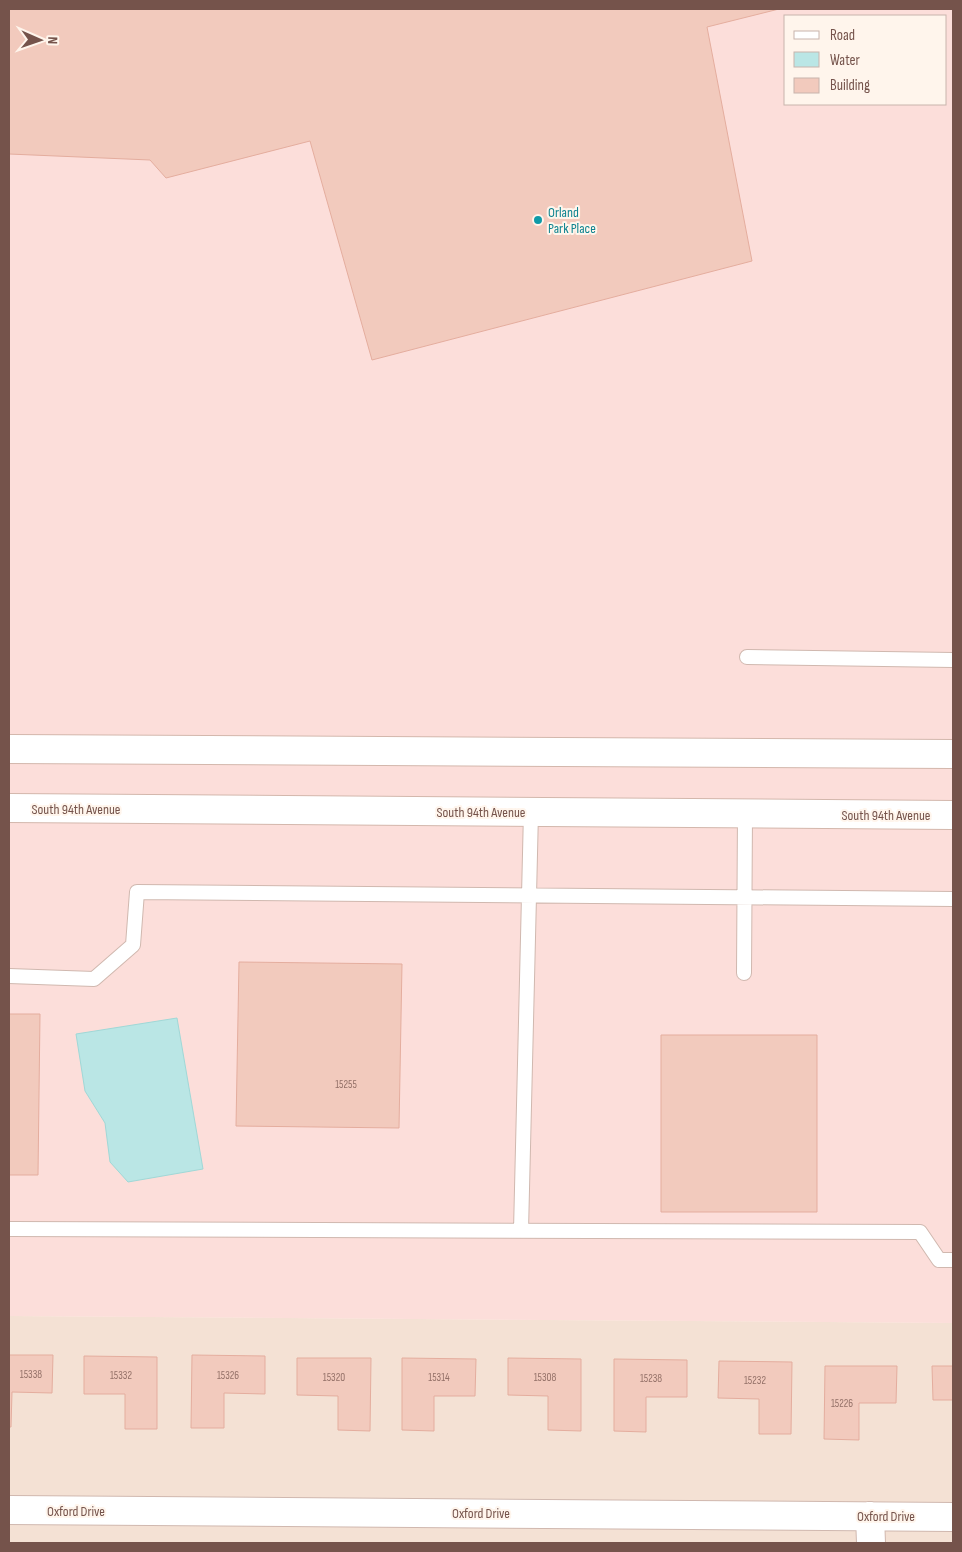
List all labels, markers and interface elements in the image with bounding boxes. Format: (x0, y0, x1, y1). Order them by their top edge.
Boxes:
north arrow (15, 15, 65, 65)
legend (784, 15, 947, 105)
text: Road (830, 26, 855, 45)
text: N (44, 36, 61, 44)
text: Water (830, 51, 861, 70)
text: Building (830, 76, 870, 95)
place label: Orland Park Place (548, 204, 596, 237)
marker: Orland Park Place (532, 214, 544, 226)
street label: South 94th Avenue (32, 801, 120, 818)
street label: South 94th Avenue (437, 804, 525, 821)
street label: South 94th Avenue (842, 807, 930, 824)
house number: 15255 (335, 1078, 357, 1091)
house number: 15338 (20, 1368, 42, 1381)
house number: 15332 (110, 1369, 132, 1382)
house number: 15326 (217, 1369, 239, 1382)
house number: 15320 (323, 1371, 345, 1384)
house number: 15314 (428, 1371, 450, 1384)
house number: 15308 (534, 1371, 556, 1384)
house number: 15238 (640, 1372, 662, 1385)
house number: 15232 (744, 1374, 766, 1387)
house number: 15226 (831, 1397, 853, 1410)
street label: Oxford Drive (47, 1503, 105, 1520)
street label: Oxford Drive (452, 1505, 510, 1522)
street label: Oxford Drive (857, 1508, 915, 1525)

